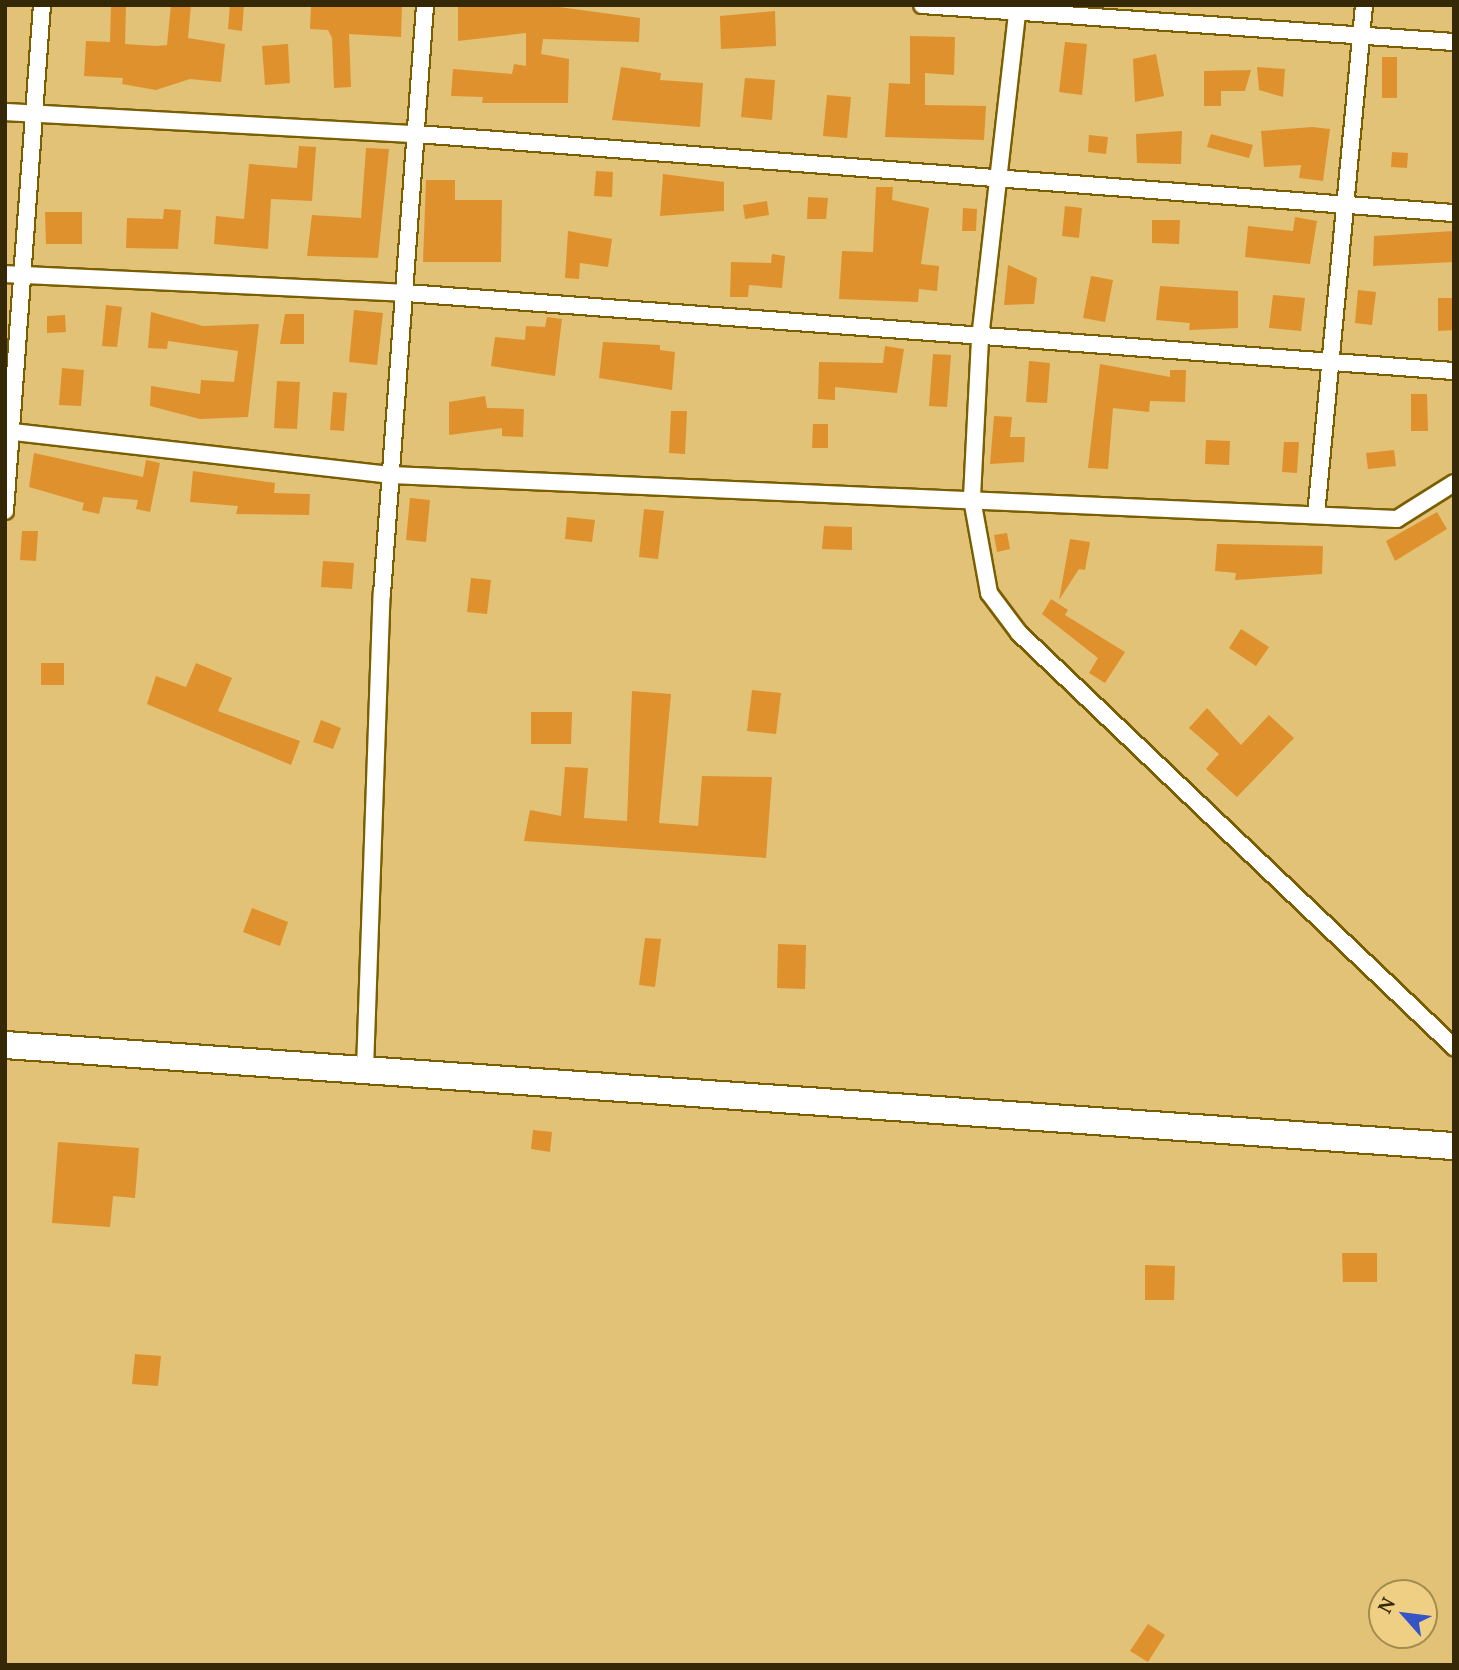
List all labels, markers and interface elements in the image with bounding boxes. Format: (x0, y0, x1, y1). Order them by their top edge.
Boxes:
north arrow (1368, 1579, 1438, 1649)
text: N (1371, 1593, 1400, 1617)

